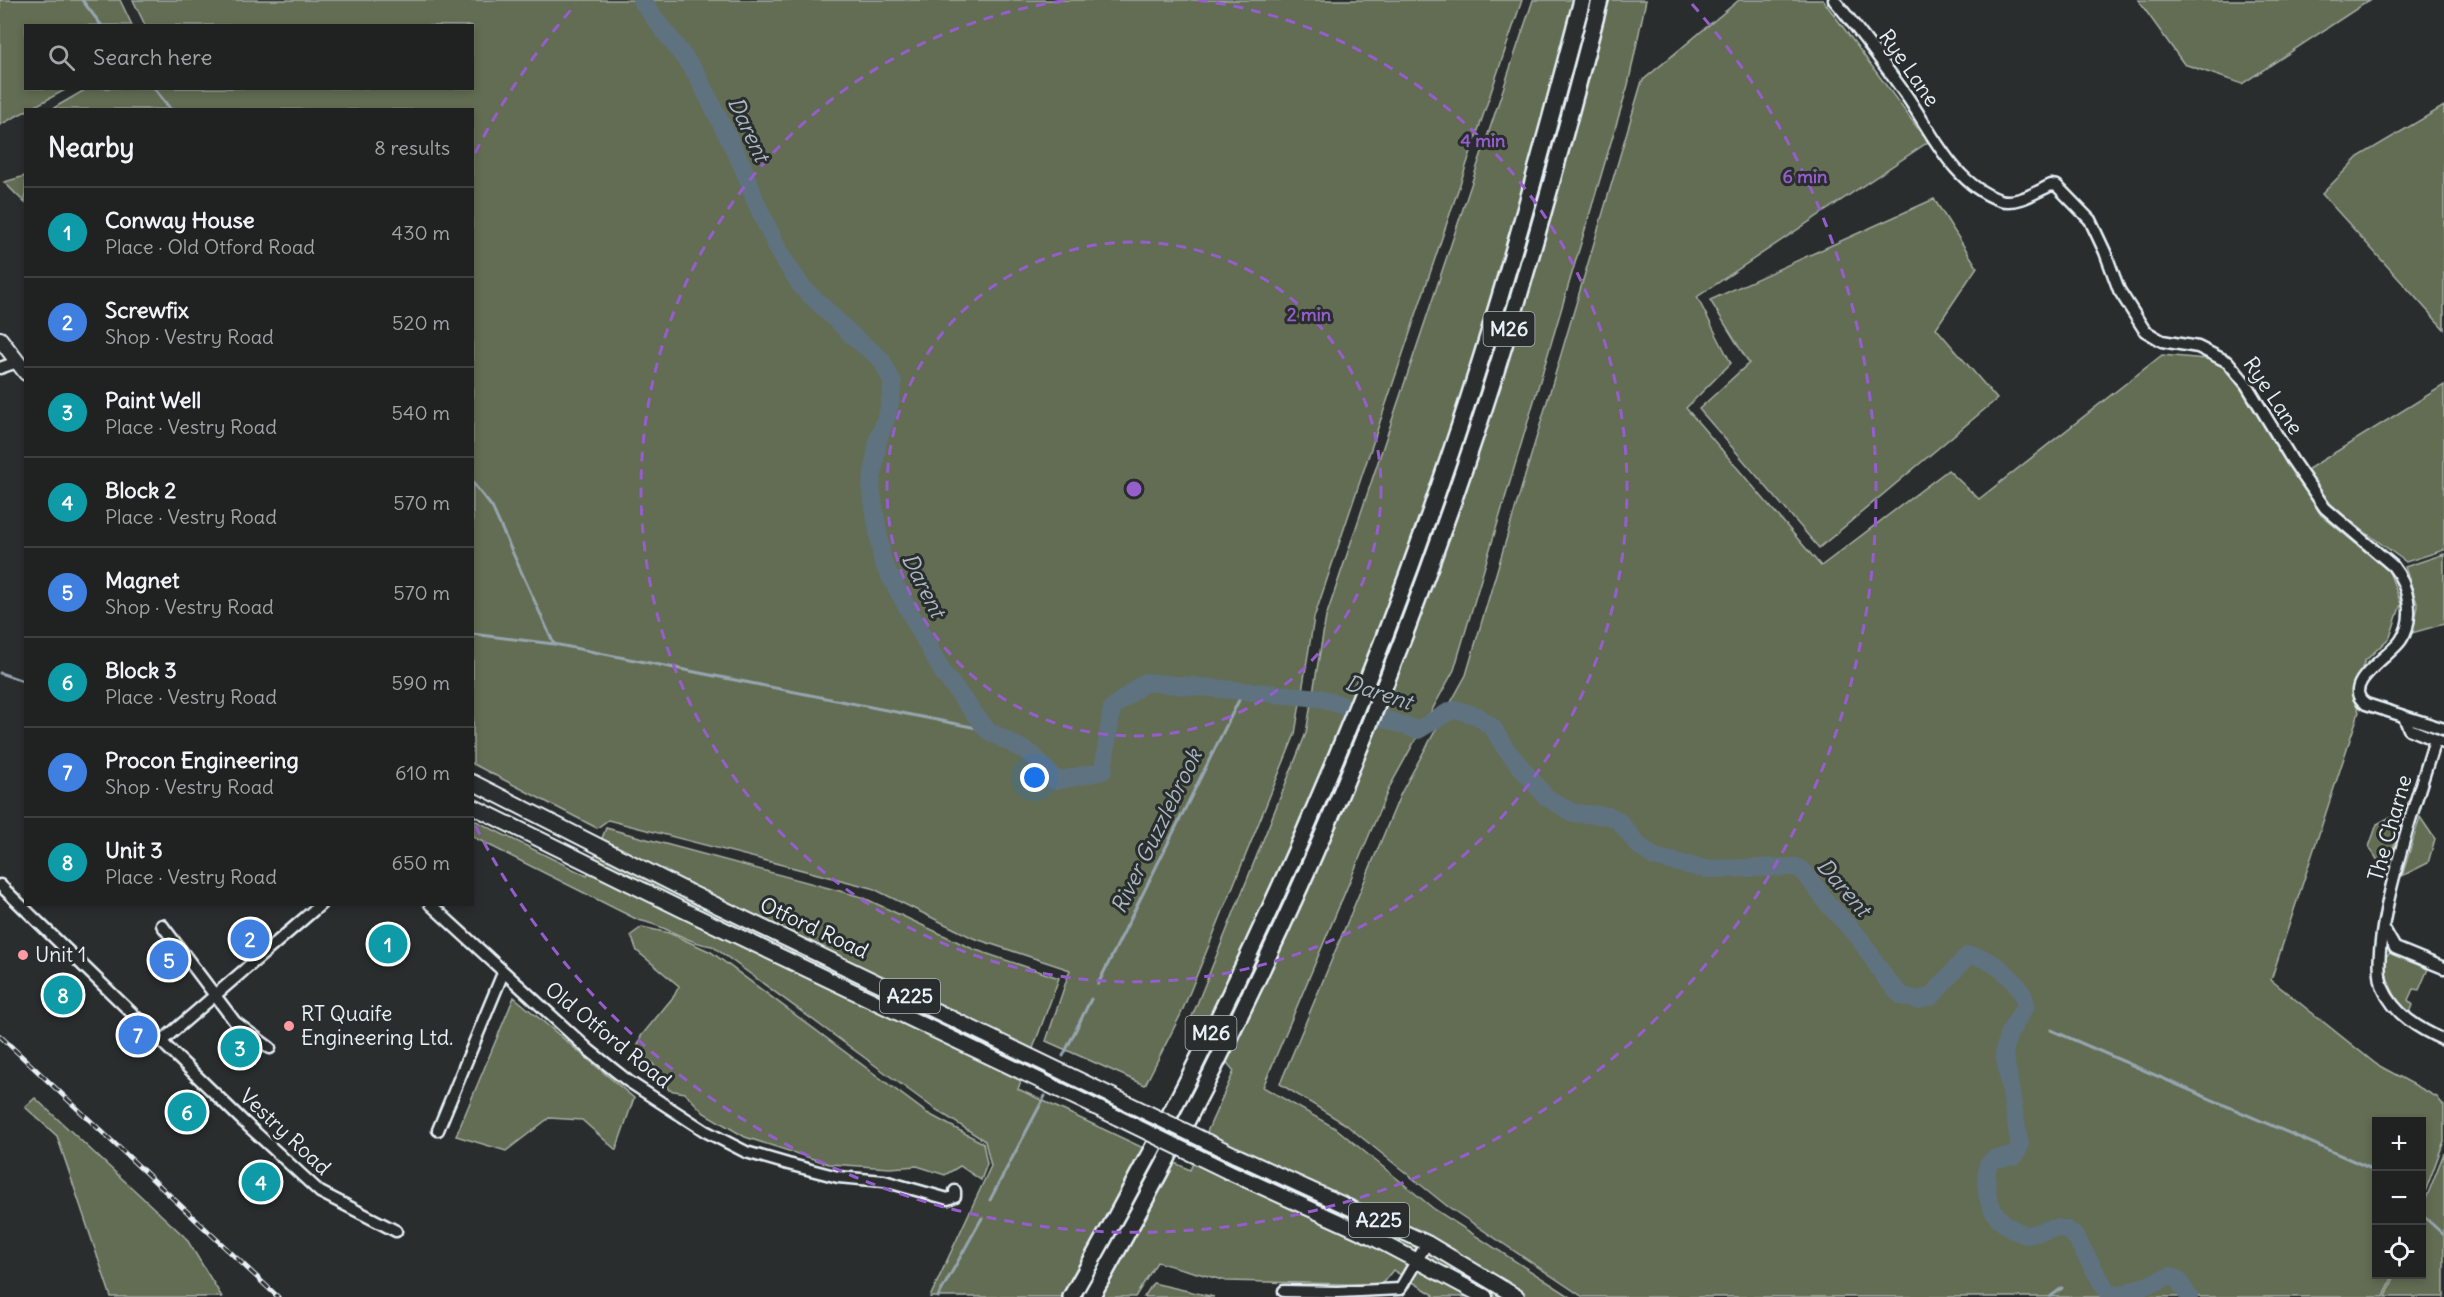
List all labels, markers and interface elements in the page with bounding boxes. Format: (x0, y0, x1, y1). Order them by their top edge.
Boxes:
search box (24, 24, 474, 90)
street label: Rye Lane (1873, 24, 1946, 112)
icon: search (45, 41, 78, 74)
text: Search here (93, 43, 212, 71)
water label: Darent (722, 92, 777, 168)
text: 4 min (1461, 129, 1506, 152)
text: Nearby (48, 131, 134, 164)
text: 8 results (374, 135, 450, 160)
text: 6 min (1783, 165, 1828, 188)
text: Conway House (105, 206, 255, 234)
text: 1 (64, 220, 71, 245)
text: 430 m (392, 220, 450, 245)
text: Place · Old Otford Road (105, 234, 315, 259)
text: Screwfix (105, 296, 189, 324)
text: 2 min (1287, 303, 1332, 326)
text: 2 (62, 310, 73, 335)
text: 520 m (392, 310, 450, 335)
road number: M26 (1484, 312, 1534, 346)
text: Shop · Vestry Road (105, 324, 274, 349)
street label: Rye Lane (2238, 352, 2309, 440)
text: Paint Well (105, 386, 201, 414)
text: 3 (62, 400, 73, 425)
text: 540 m (391, 400, 450, 425)
text: Place · Vestry Road (105, 414, 277, 439)
text: Block 2 (105, 476, 176, 504)
centre of rings (1124, 479, 1144, 499)
text: 4 (62, 490, 73, 515)
text: 570 m (393, 490, 450, 515)
text: Place · Vestry Road (105, 504, 277, 529)
water label: Darent (896, 548, 953, 624)
text: Magnet (105, 566, 179, 594)
text: 5 (62, 580, 73, 605)
text: 570 m (393, 580, 450, 605)
text: Shop · Vestry Road (105, 594, 274, 619)
text: Block 3 (105, 656, 177, 684)
water label: Darent (1342, 668, 1418, 717)
text: 6 (62, 670, 73, 695)
text: 590 m (392, 670, 450, 695)
text: Place · Vestry Road (105, 684, 277, 709)
water label: River Guzzlebrook (1104, 743, 1209, 918)
text: Procon Engineering (105, 746, 299, 774)
text: 7 (63, 760, 72, 785)
text: 610 m (395, 760, 450, 785)
your location (1020, 763, 1049, 792)
street label: The Charne (2361, 772, 2418, 884)
text: Shop · Vestry Road (105, 774, 274, 799)
text: Unit 3 (105, 836, 163, 864)
text: 8 (62, 850, 73, 875)
text: 650 m (392, 850, 450, 875)
water label: Darent (1811, 852, 1879, 924)
text: Place · Vestry Road (105, 864, 277, 889)
street label: Otford Road (756, 891, 873, 964)
pin: 2 (230, 916, 270, 962)
pin: 1 (368, 922, 408, 966)
pin: 5 (150, 938, 188, 982)
place label: Unit 1 (35, 941, 86, 968)
marker: Unit 1 (16, 948, 30, 962)
pin: 8 (44, 972, 82, 1018)
street label: Old Otford Road (540, 975, 677, 1094)
road number: A225 (880, 979, 940, 1013)
place label: RT Quaife Engineering Ltd. (301, 1000, 453, 1051)
pin: 7 (118, 1012, 158, 1058)
road number: M26 (1186, 1016, 1236, 1050)
marker: RT Quaife Engineering Ltd. (282, 1019, 296, 1033)
pin: 3 (220, 1026, 260, 1070)
street label: Vestry Road (234, 1083, 337, 1181)
pin: 6 (168, 1090, 207, 1134)
map controls (2372, 1117, 2426, 1279)
button: + (2372, 1117, 2426, 1171)
pin: 4 (242, 1160, 280, 1204)
button: − (2372, 1171, 2426, 1225)
road number: A225 (1349, 1203, 1409, 1237)
button: locate (2372, 1225, 2426, 1279)

